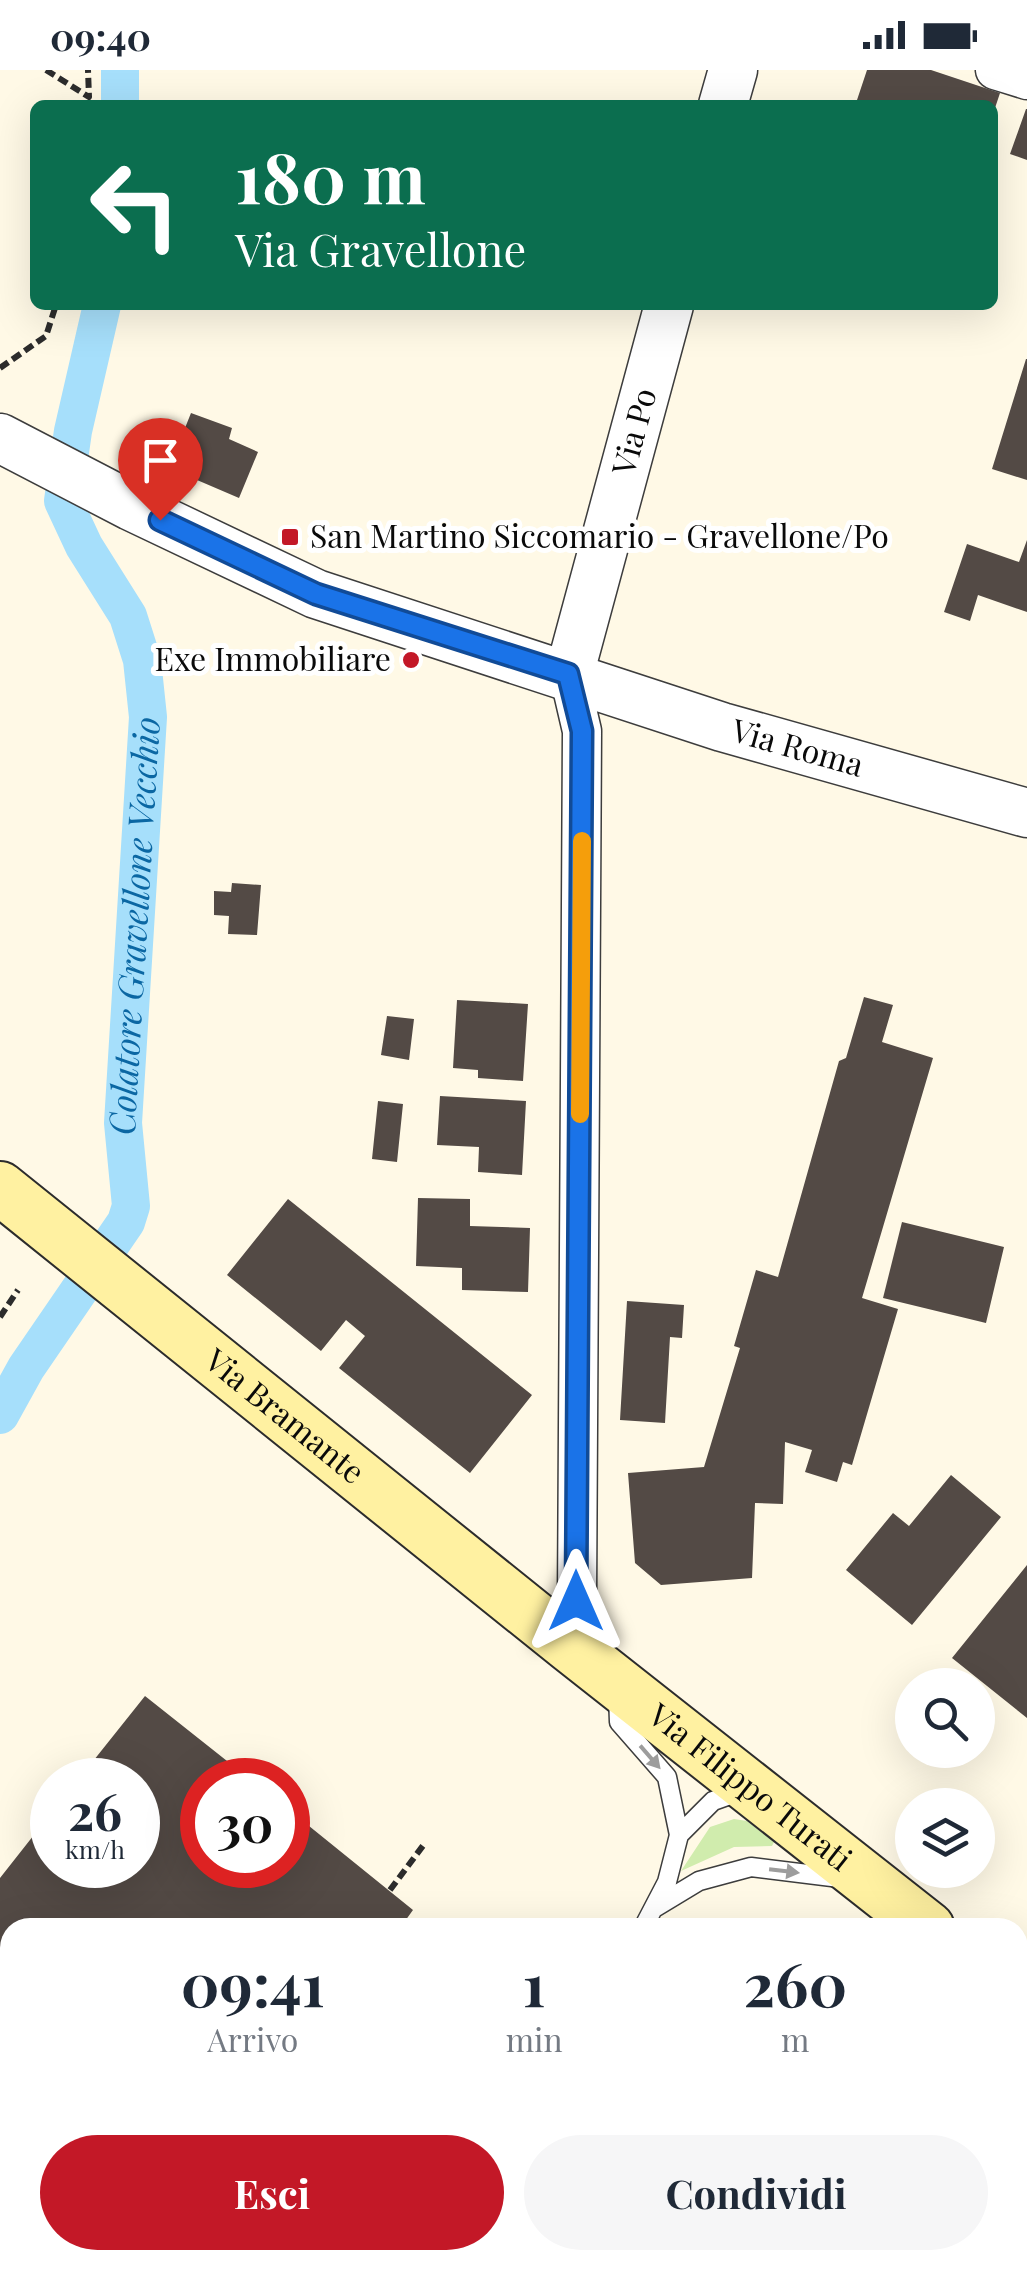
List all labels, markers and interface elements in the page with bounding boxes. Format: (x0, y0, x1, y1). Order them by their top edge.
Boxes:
text: 09:40 (50, 10, 151, 61)
text: 180 m (235, 128, 426, 222)
icon: left (70, 140, 200, 270)
text: Via Gravellone (235, 218, 526, 278)
street label: Via Po (600, 383, 665, 480)
pin (118, 418, 203, 521)
icon: arrive (133, 433, 188, 488)
place label: San Martino Siccomario - Gravellone/Po (310, 513, 889, 556)
marker: San Martino Siccomario - Gravellone/Po (279, 526, 301, 548)
place label: Exe Immobiliare (154, 636, 391, 679)
marker: Exe Immobiliare (400, 649, 422, 671)
street label: Via Roma (726, 707, 869, 785)
water label: Colatore Gravellone Vecchio (96, 715, 169, 1138)
street label: Via Bramante (197, 1337, 375, 1492)
position arrow (524, 1549, 628, 1653)
map controls (895, 1668, 995, 1888)
button: search (895, 1668, 995, 1768)
street label: Via Filippo Turati (640, 1692, 862, 1879)
one-way arrow (638, 1744, 660, 1769)
speed limit sign: 30 (180, 1758, 310, 1888)
text: 26 (68, 1777, 122, 1844)
button: layers (895, 1788, 995, 1888)
text: km/h (65, 1832, 125, 1865)
one-way arrow (769, 1863, 801, 1879)
text: 09:41 (181, 1942, 325, 2022)
text: 1 (523, 1942, 546, 2022)
text: 260 (743, 1942, 847, 2022)
text: Arrivo (207, 2017, 298, 2060)
text: min (506, 2017, 563, 2060)
text: m (781, 2017, 809, 2060)
button: Esci (40, 2135, 504, 2250)
button: Condividi (524, 2135, 988, 2250)

